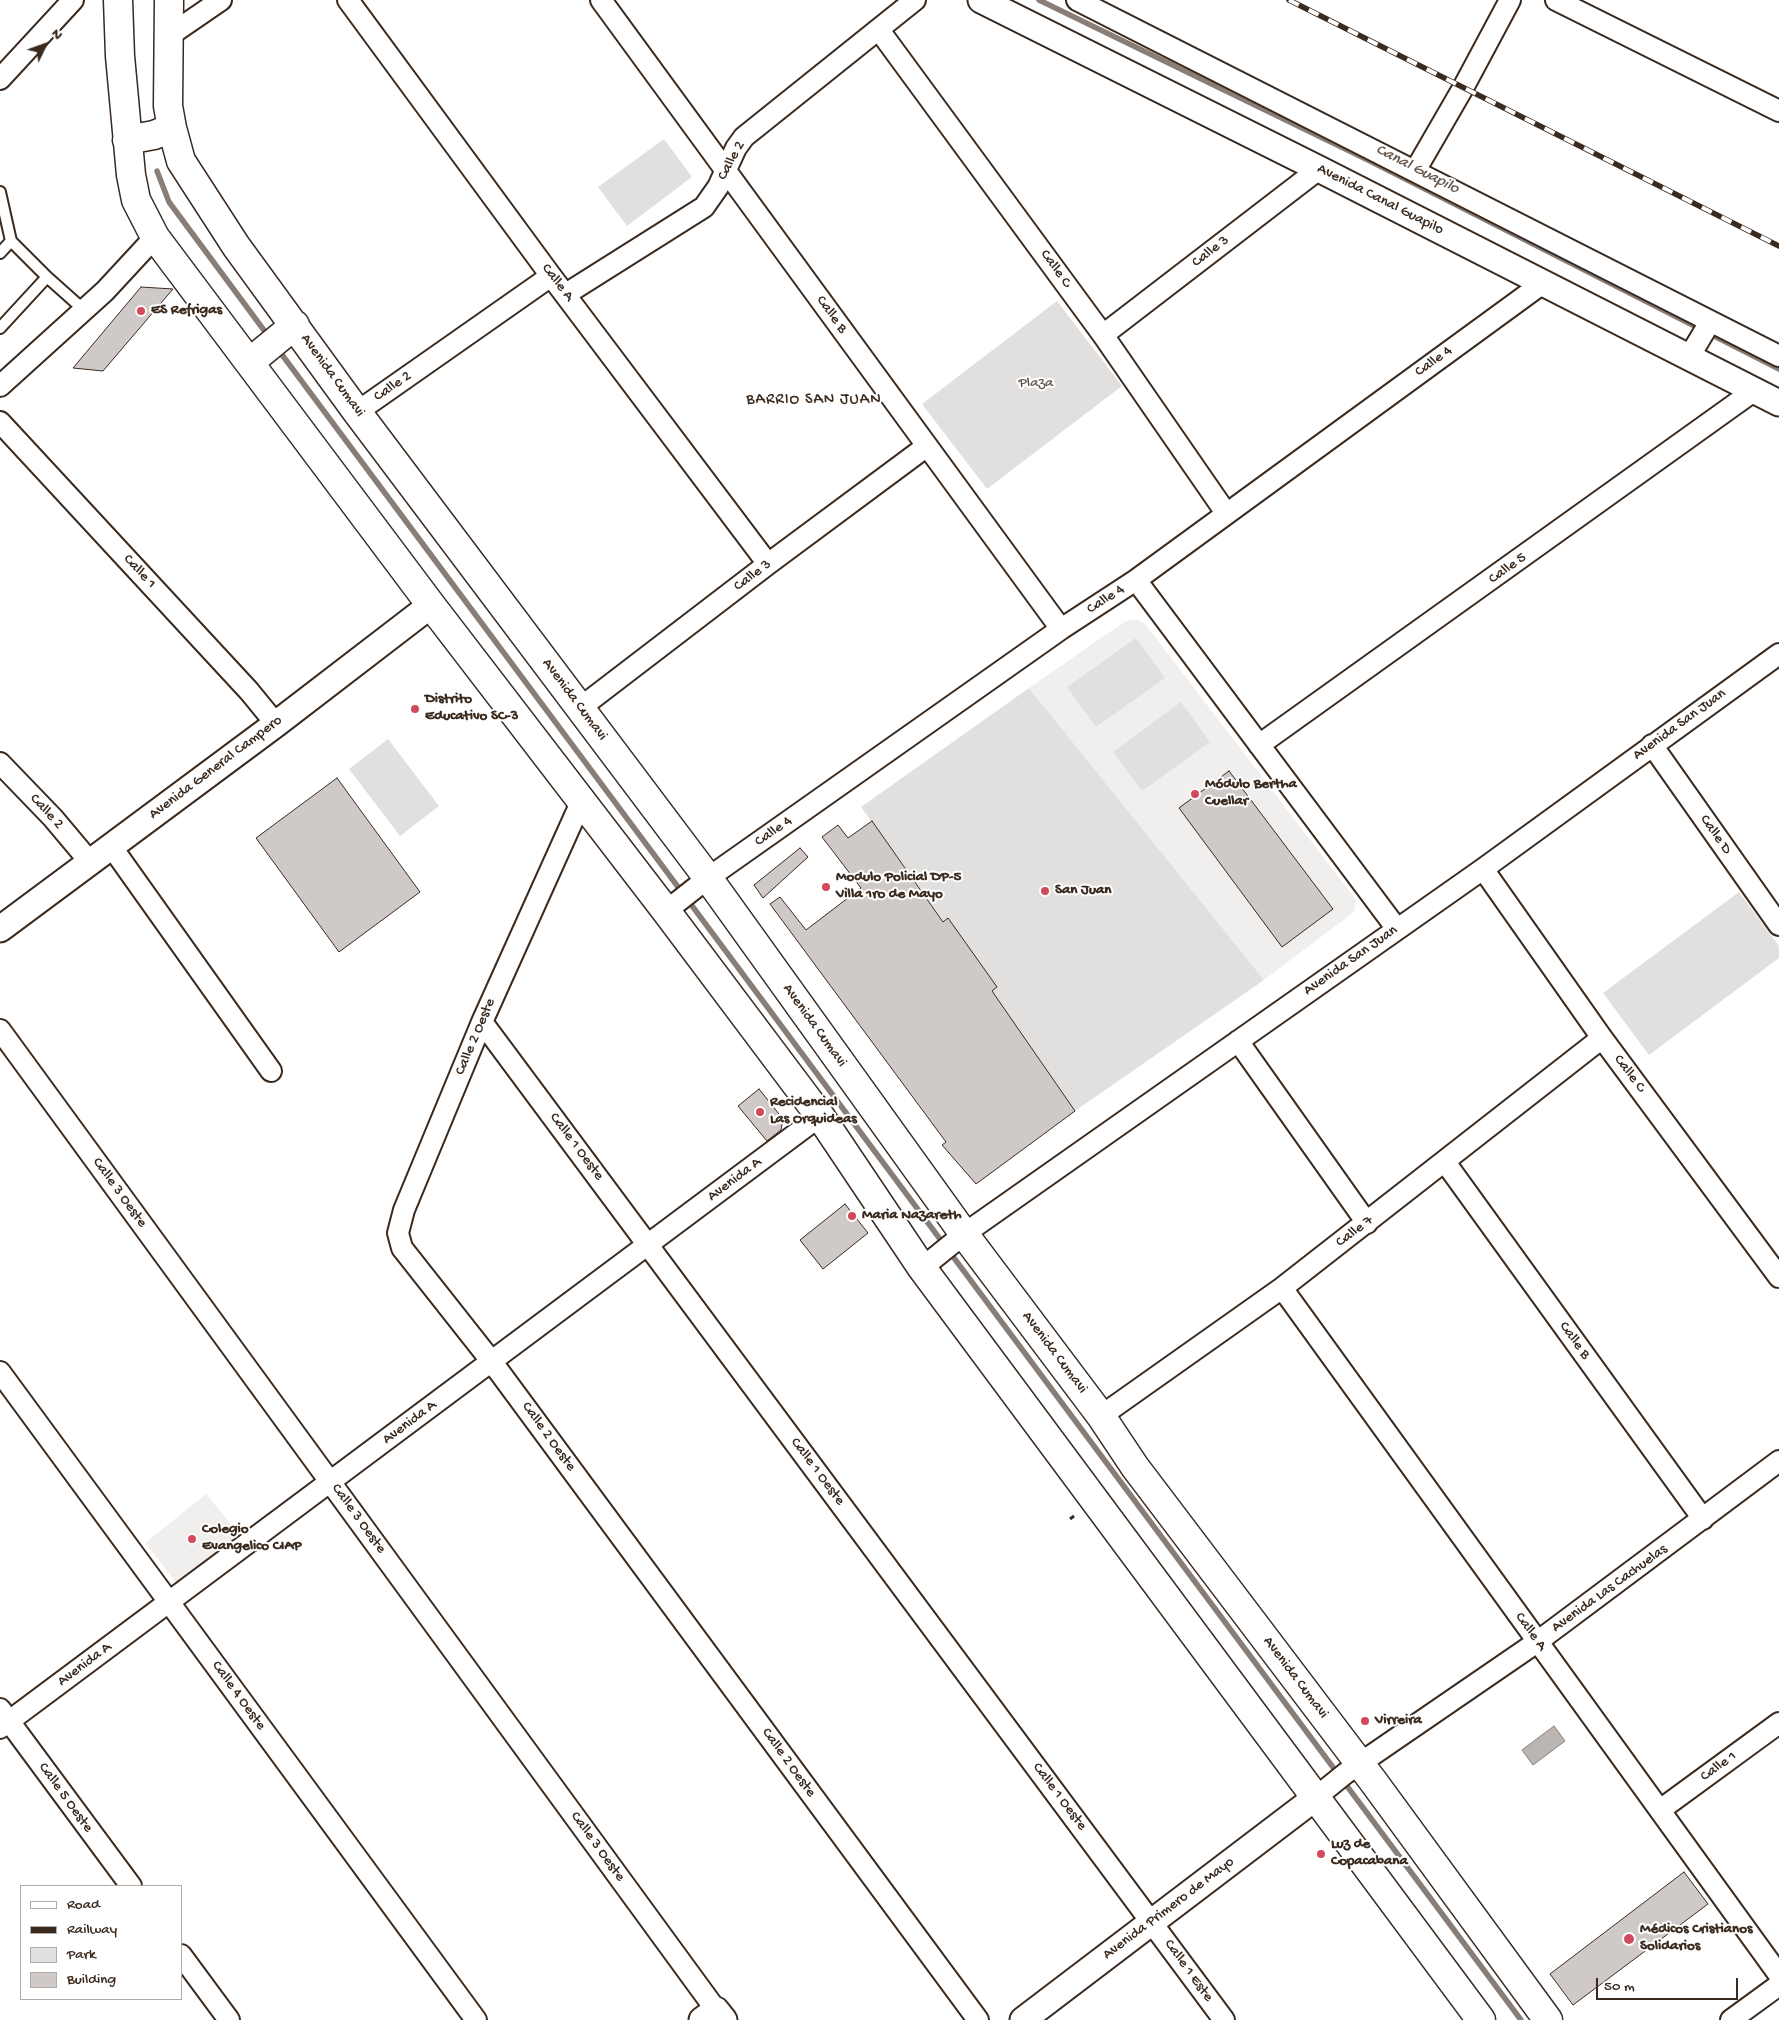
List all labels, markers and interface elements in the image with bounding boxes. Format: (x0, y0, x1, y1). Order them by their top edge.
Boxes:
north arrow (20, 20, 70, 70)
text: N (47, 26, 66, 44)
street label: Calle 2 (714, 138, 750, 184)
water label: Canal Guapilo (1372, 141, 1462, 199)
street label: Avenida Canal Guapilo (1314, 160, 1446, 240)
street label: Calle 3 (1189, 232, 1233, 272)
street label: Calle C (1035, 247, 1075, 291)
street label: Calle A (537, 260, 577, 306)
street label: Calle B (811, 293, 851, 337)
place label: ES Refrigas (151, 302, 222, 320)
marker: ES Refrigas (135, 305, 147, 317)
street label: Avenida Cumavi (296, 331, 368, 421)
street label: Calle 4 (1412, 343, 1456, 381)
street label: Calle 2 (371, 368, 415, 406)
park label: Plaza (1019, 375, 1053, 393)
district label: BARRIO SAN JUAN (744, 391, 884, 411)
street label: Calle 5 (1486, 549, 1530, 589)
street label: Calle 1 (119, 551, 159, 593)
street label: Calle 3 (731, 556, 775, 596)
street label: Calle 4 (1084, 581, 1128, 619)
street label: Avenida Cumavi (537, 655, 611, 745)
street label: Avenida San Juan (1630, 685, 1730, 765)
place label: Distrito Educativo SC-3 (425, 691, 519, 726)
marker: Distrito Educativo SC-3 (409, 703, 421, 715)
street label: Avenida General Campero (146, 712, 286, 824)
place label: Módulo Bertha Cuellar (1205, 776, 1297, 811)
marker: Módulo Bertha Cuellar (1189, 788, 1201, 800)
street label: Calle 2 (25, 791, 67, 833)
street label: Calle D (1695, 812, 1735, 858)
street label: Calle 4 (752, 813, 796, 851)
place label: Modulo Policial DP-5 Villa 1ro de Mayo (836, 869, 961, 904)
marker: Modulo Policial DP-5 Villa 1ro de Mayo (820, 881, 832, 893)
place label: San Juan (1055, 882, 1111, 900)
marker: San Juan (1039, 885, 1051, 897)
street label: Avenida San Juan (1301, 922, 1401, 1000)
street label: Avenida Cumavi (778, 981, 850, 1071)
street label: Calle 2 Oeste (452, 996, 500, 1078)
street label: Calle C (1609, 1052, 1649, 1096)
place label: Recidencial Las Orquideas (770, 1094, 857, 1129)
marker: Recidencial Las Orquideas (754, 1106, 766, 1118)
street label: Calle 1 Oeste (545, 1110, 607, 1184)
street label: Avenida A (704, 1154, 766, 1206)
street label: Calle 3 Oeste (88, 1155, 150, 1231)
place label: Maria Nazareth (862, 1207, 961, 1225)
marker: Maria Nazareth (846, 1210, 858, 1222)
street label: Calle 7 (1333, 1212, 1377, 1252)
street label: Avenida Cumavi (1017, 1308, 1091, 1398)
street label: Calle B (1554, 1319, 1594, 1363)
street label: Avenida A (379, 1397, 441, 1449)
street label: Calle 2 Oeste (517, 1399, 579, 1475)
street label: Calle 1 Oeste (786, 1435, 848, 1509)
street label: Calle 3 Oeste (327, 1481, 389, 1557)
place label: Colegio Evangelico CIAP (202, 1521, 302, 1556)
marker: Colegio Evangelico CIAP (186, 1533, 198, 1545)
street label: Avenida Las Cachuelas (1549, 1541, 1671, 1637)
street label: Calle A (1510, 1609, 1550, 1655)
street label: Avenida Cumavi (1258, 1633, 1332, 1723)
street label: Avenida A (54, 1639, 116, 1691)
street label: Calle 4 Oeste (207, 1658, 269, 1734)
place label: Virreira (1375, 1712, 1422, 1730)
marker: Virreira (1359, 1715, 1371, 1727)
street label: Calle 2 Oeste (757, 1725, 819, 1801)
street label: Calle 1 (1697, 1748, 1741, 1786)
street label: Calle 5 Oeste (34, 1760, 96, 1836)
street label: Calle 1 Oeste (1028, 1760, 1090, 1834)
street label: Calle 3 Oeste (566, 1809, 628, 1885)
place label: Luz de Copacabana (1331, 1836, 1408, 1871)
marker: Luz de Copacabana (1315, 1848, 1327, 1860)
street label: Avenida Primero de Mayo (1100, 1854, 1238, 1964)
legend (20, 1885, 182, 2000)
text: Road (67, 1896, 100, 1914)
text: Railway (67, 1921, 117, 1939)
place label: Médicos Cristianos Solidarios (1640, 1921, 1752, 1956)
marker: Médicos Cristianos Solidarios (1622, 1932, 1636, 1946)
street label: Calle 1 Este (1159, 1936, 1217, 2006)
text: Park (67, 1946, 96, 1964)
scale bar (1599, 1968, 1742, 2000)
text: Building (67, 1971, 116, 1989)
text: 50 m (1604, 1978, 1635, 1996)

